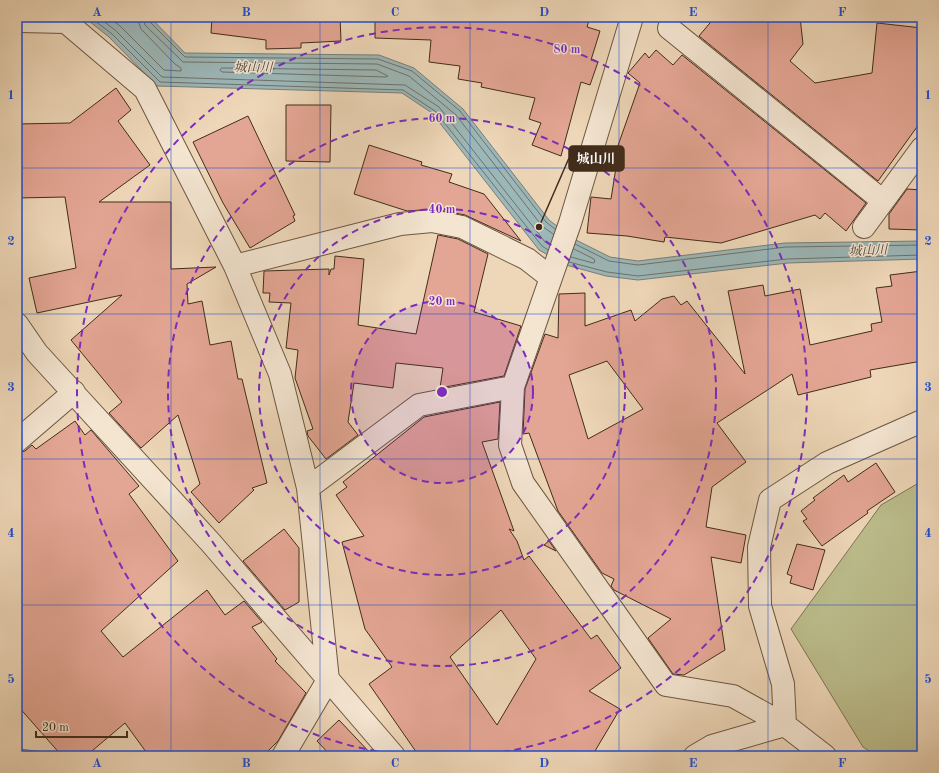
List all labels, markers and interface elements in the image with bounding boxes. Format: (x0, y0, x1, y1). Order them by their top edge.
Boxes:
text: A (92, 6, 102, 19)
text: B (241, 6, 251, 19)
text: C (391, 6, 399, 19)
text: D (539, 6, 549, 19)
text: E (689, 6, 698, 19)
text: F (838, 6, 847, 19)
text: 80 m (554, 44, 581, 56)
water label: 城山川 (233, 60, 275, 75)
text: 1 (7, 89, 15, 102)
text: 1 (924, 89, 932, 102)
text: 60 m (429, 113, 456, 125)
callout: 城山川 (569, 146, 624, 171)
text: 城山川 (576, 152, 616, 166)
text: 40 m (429, 204, 456, 216)
text: 2 (7, 235, 15, 248)
text: 2 (924, 235, 932, 248)
water label: 城山川 (848, 243, 890, 258)
text: 20 m (429, 296, 456, 308)
text: 3 (7, 381, 15, 394)
text: 3 (924, 381, 932, 394)
centre of rings (435, 385, 449, 399)
text: 4 (7, 527, 15, 540)
text: 4 (924, 527, 932, 540)
text: 5 (7, 673, 15, 686)
text: 5 (924, 673, 932, 686)
scale bar (36, 713, 127, 739)
text: 20 m (42, 722, 69, 734)
text: A (92, 757, 102, 770)
text: B (241, 757, 251, 770)
text: C (391, 757, 399, 770)
text: D (539, 757, 549, 770)
text: E (689, 757, 698, 770)
text: F (838, 757, 847, 770)

